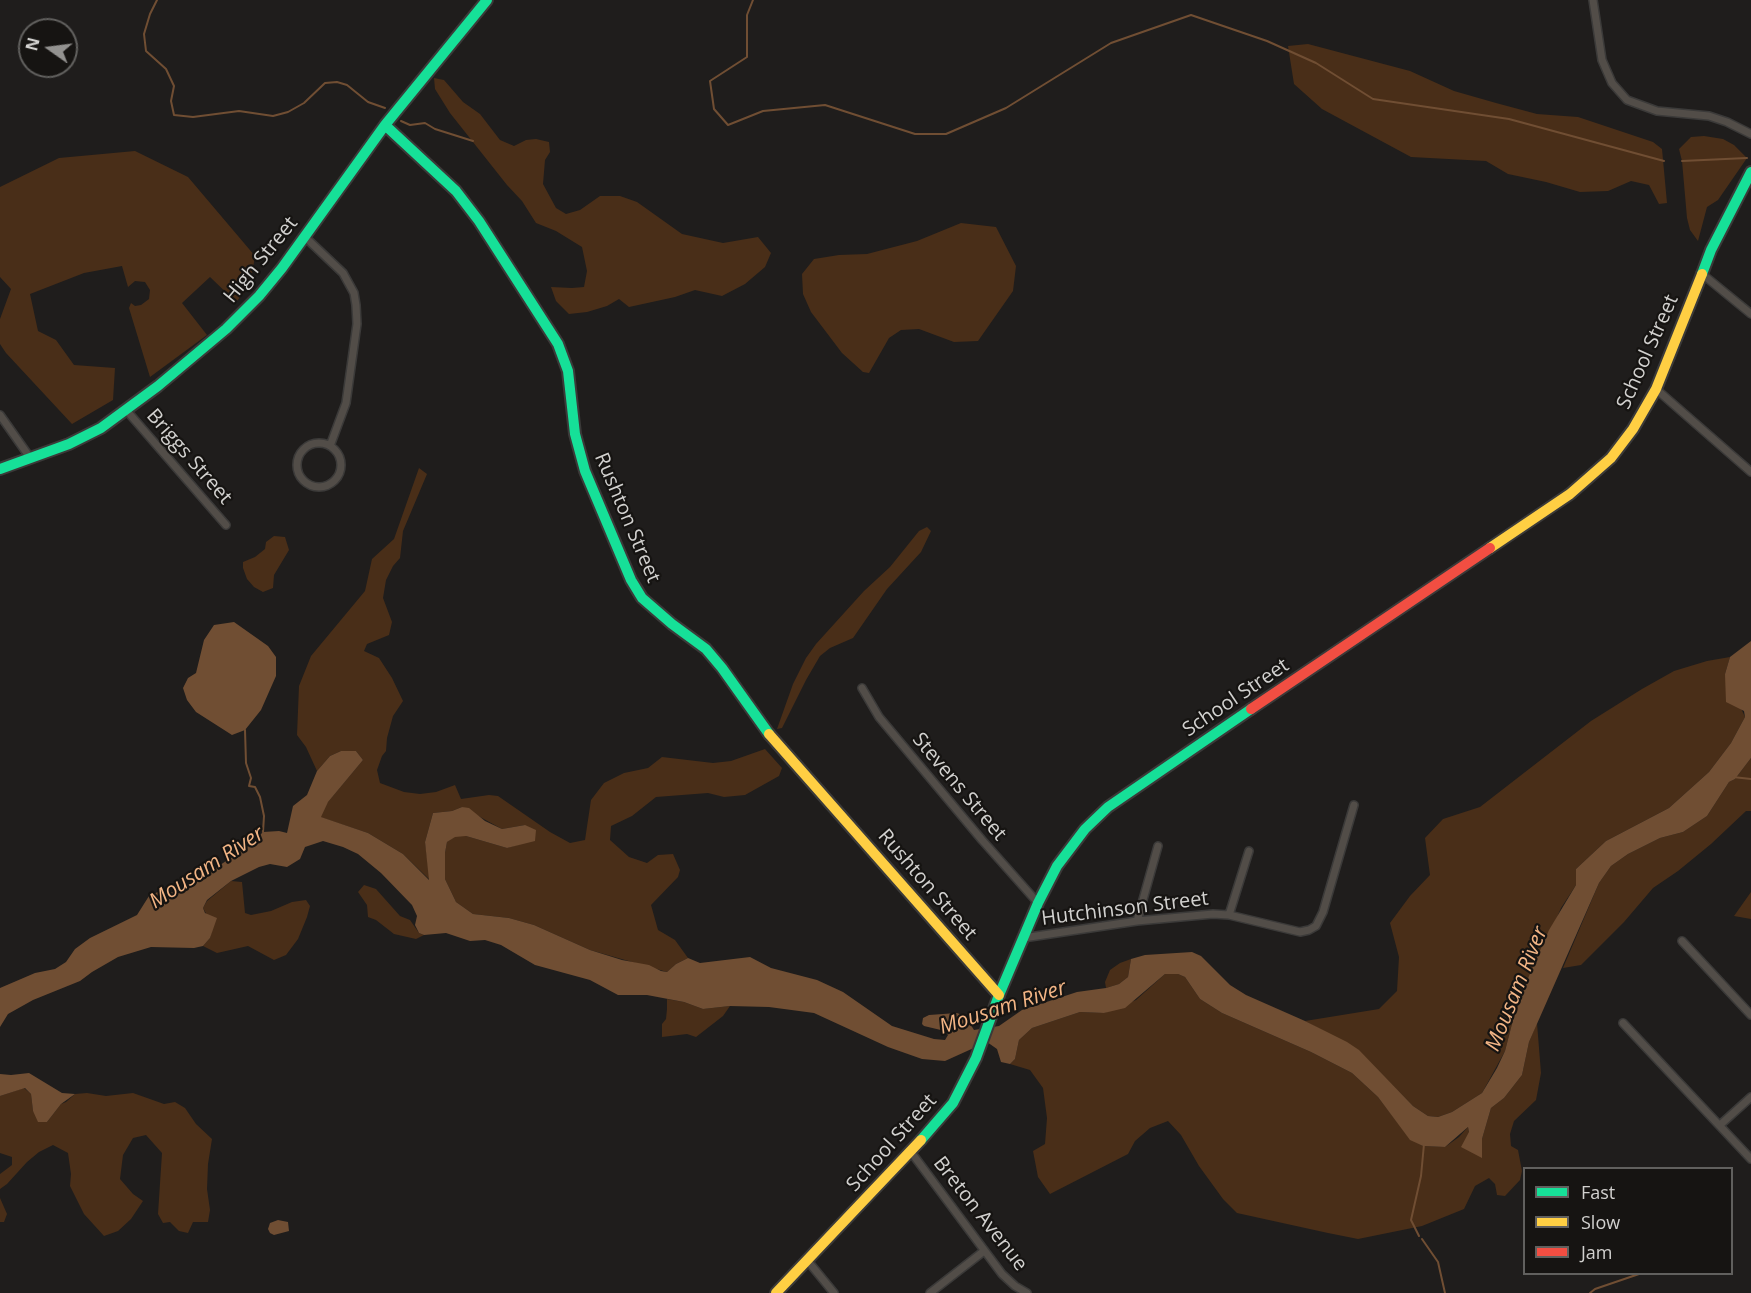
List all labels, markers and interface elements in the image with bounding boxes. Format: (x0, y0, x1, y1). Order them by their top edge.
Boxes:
north arrow (18, 18, 78, 78)
text: N (20, 35, 45, 53)
street label: High Street (219, 212, 303, 308)
street label: School Street (1612, 291, 1684, 413)
street label: Briggs Street (141, 404, 237, 510)
street label: Rushton Street (589, 449, 665, 587)
street label: School Street (1178, 654, 1294, 742)
street label: Stevens Street (907, 728, 1011, 846)
water label: Mousam River (145, 822, 269, 914)
street label: Rushton Street (872, 825, 982, 945)
street label: Hutchinson Street (1040, 887, 1210, 931)
water label: Mousam River (1481, 923, 1553, 1055)
water label: Mousam River (936, 976, 1070, 1040)
street label: School Street (842, 1089, 942, 1197)
street label: Breton Avenue (928, 1152, 1032, 1276)
legend (1523, 1167, 1733, 1275)
text: Fast (1581, 1180, 1615, 1204)
text: Slow (1581, 1210, 1620, 1234)
text: Jam (1581, 1240, 1613, 1264)

